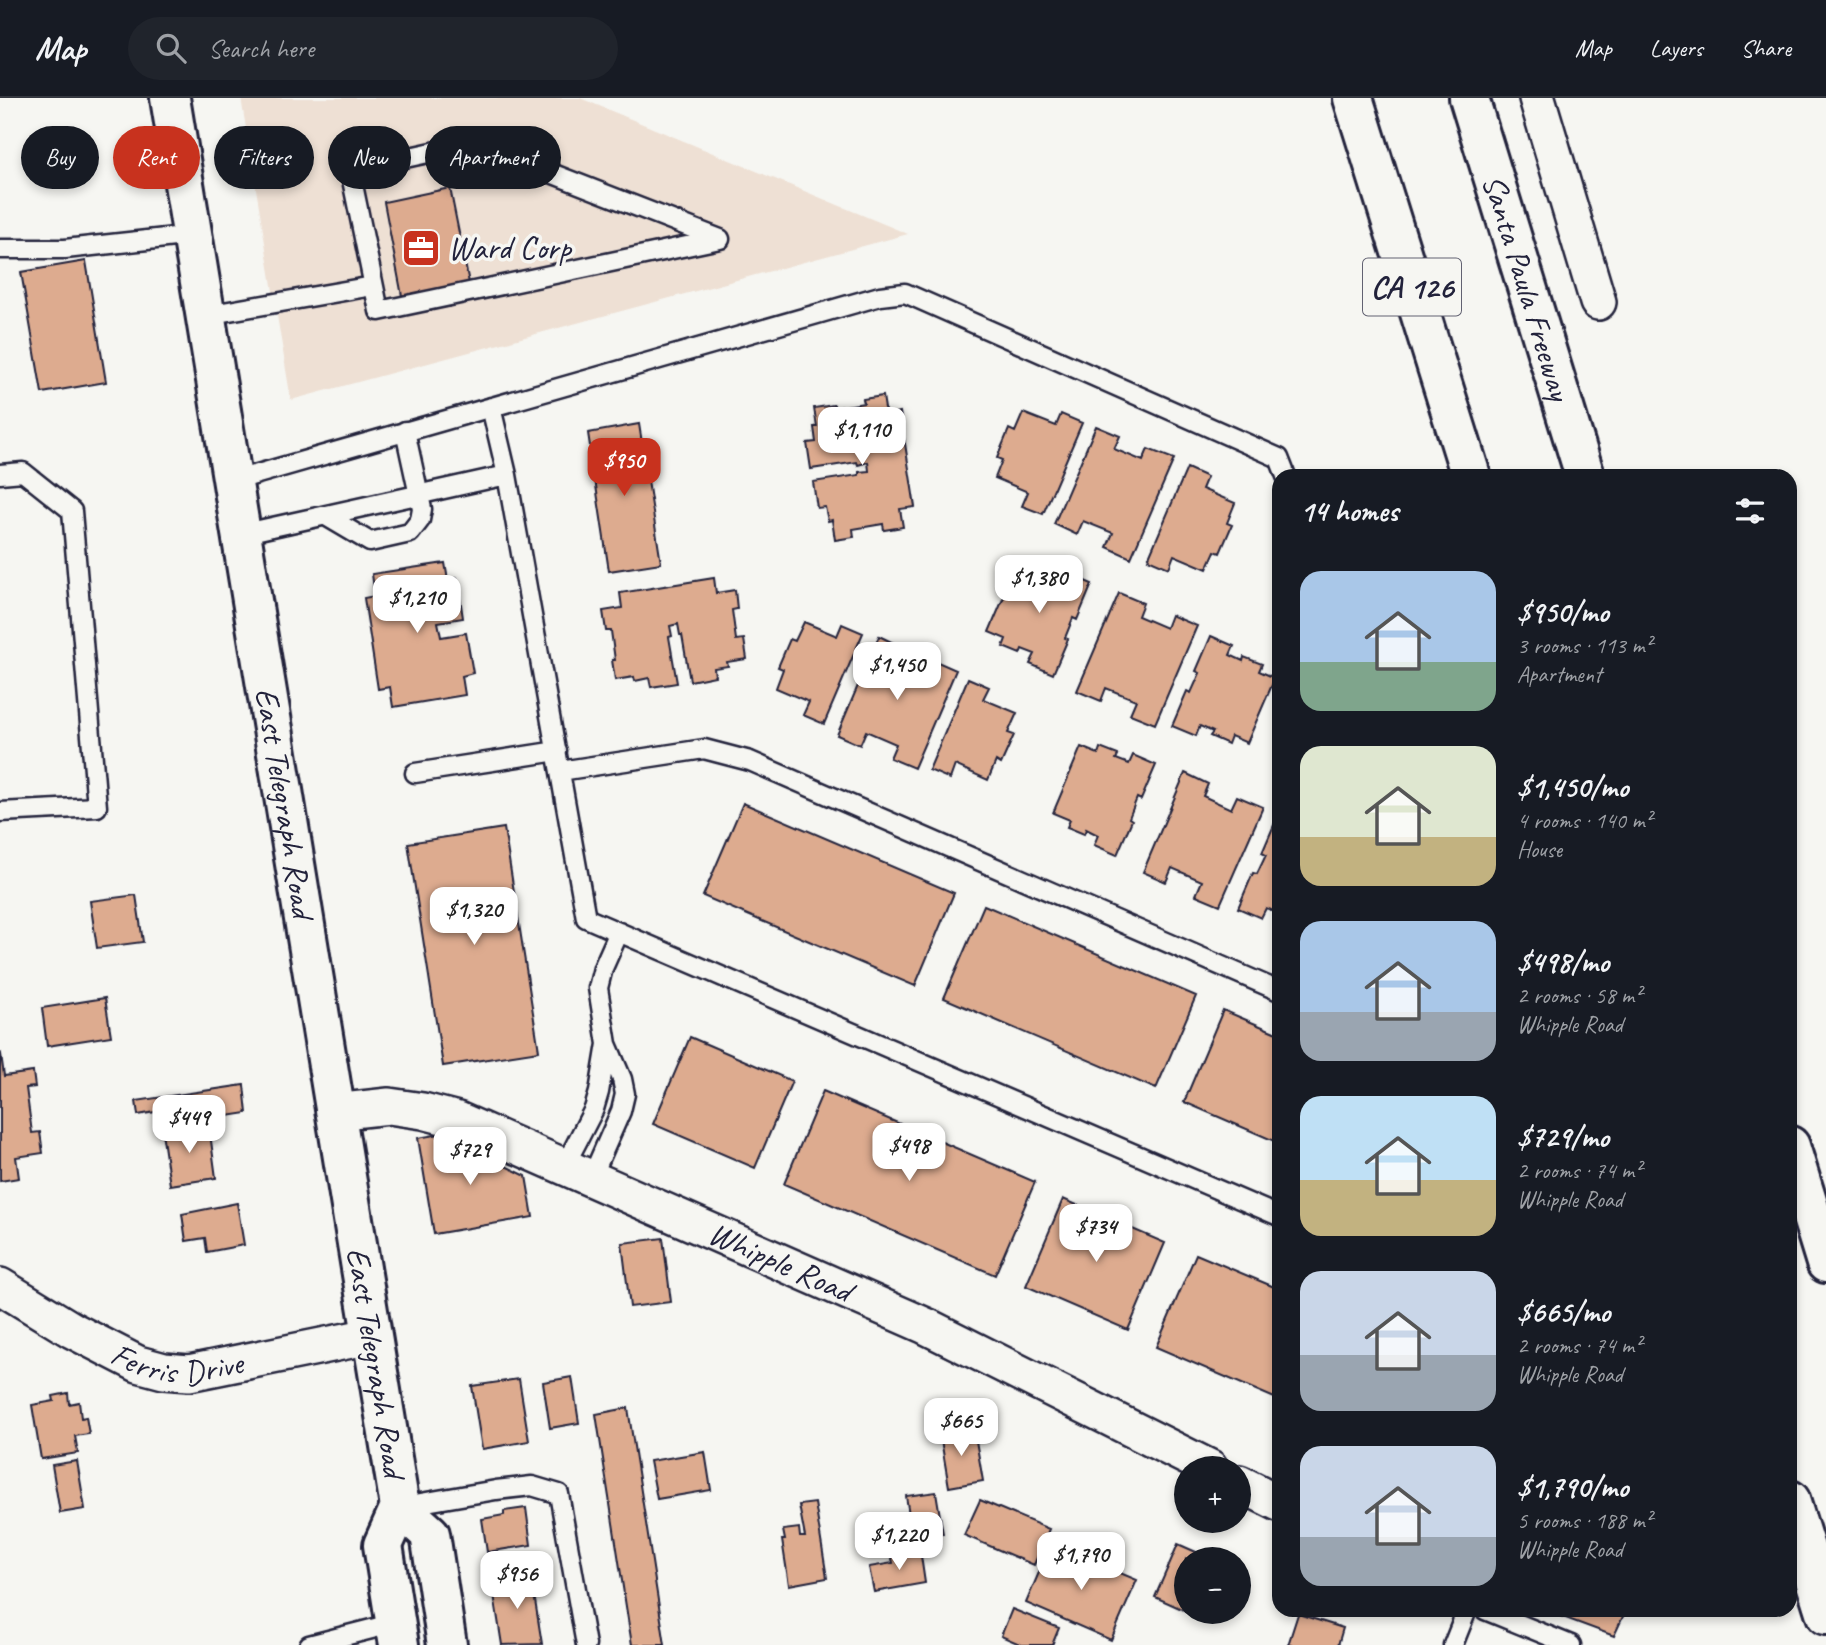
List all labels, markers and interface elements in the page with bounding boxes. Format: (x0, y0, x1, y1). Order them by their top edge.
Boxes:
search box (128, 17, 618, 80)
text: Map (35, 27, 86, 69)
icon: search (152, 29, 190, 67)
text: Search here (208, 32, 314, 65)
text: Map (1575, 33, 1612, 63)
text: Layers (1650, 33, 1703, 63)
text: Share (1741, 33, 1791, 63)
chip: Buy (21, 126, 99, 189)
chip: Rent (113, 126, 200, 189)
chip: Filters (214, 126, 314, 189)
chip: New (328, 126, 411, 189)
chip: Apartment (425, 126, 561, 189)
street label: Santa Paula Freeway (1473, 170, 1582, 408)
office icon: Ward Corp (400, 227, 442, 269)
place label: Ward Corp (448, 227, 572, 269)
road number: CA 126 (1363, 258, 1461, 316)
pin: $1,110 (805, 408, 919, 467)
text: $1,110 (834, 415, 890, 444)
pin: $950 (583, 438, 665, 498)
text: $950 (604, 446, 644, 475)
text: 14 homes (1300, 492, 1398, 530)
icon: filters (1731, 492, 1769, 530)
pin: $1,380 (982, 556, 1096, 615)
text: $1,380 (1011, 563, 1067, 592)
pin: $1,210 (360, 575, 474, 635)
text: $1,210 (389, 583, 445, 612)
text: $950/mo (1517, 593, 1609, 631)
icon: home (1356, 599, 1440, 683)
text: 3 rooms · 113 m² (1517, 631, 1652, 660)
pin: $1,450 (840, 642, 954, 702)
text: $1,450 (869, 650, 925, 679)
text: Apartment (1517, 660, 1602, 689)
street label: East Telegraph Road (246, 685, 325, 925)
text: $1,450/mo (1517, 768, 1628, 806)
icon: home (1356, 774, 1440, 858)
text: 4 rooms · 140 m² (1517, 806, 1652, 835)
text: House (1517, 835, 1562, 864)
pin: $1,320 (417, 888, 531, 947)
text: $1,320 (446, 895, 502, 924)
text: $498/mo (1517, 943, 1609, 981)
icon: home (1356, 949, 1440, 1033)
text: 2 rooms · 58 m² (1517, 981, 1641, 1010)
text: Whipple Road (1517, 1010, 1623, 1039)
pin: $449 (148, 1096, 230, 1155)
text: $449 (168, 1103, 210, 1132)
text: $729/mo (1517, 1118, 1609, 1156)
pin: $498 (868, 1124, 950, 1183)
icon: home (1356, 1124, 1440, 1208)
pin: $729 (429, 1128, 511, 1187)
text: $498 (888, 1131, 930, 1160)
text: $729 (449, 1135, 491, 1164)
text: 2 rooms · 74 m² (1517, 1156, 1641, 1185)
text: Whipple Road (1517, 1185, 1623, 1214)
pin: $734 (1055, 1204, 1137, 1264)
street label: Whipple Road (702, 1212, 863, 1314)
text: $734 (1075, 1212, 1117, 1241)
street label: East Telegraph Road (337, 1245, 417, 1485)
text: $665/mo (1517, 1293, 1610, 1331)
icon: home (1356, 1299, 1440, 1383)
text: 2 rooms · 74 m² (1517, 1331, 1641, 1360)
street label: Ferris Drive (104, 1333, 248, 1395)
text: Whipple Road (1517, 1360, 1623, 1389)
pin: $665 (920, 1398, 1002, 1458)
text: $665 (940, 1406, 982, 1435)
map controls (1174, 1456, 1251, 1624)
button: + (1174, 1456, 1251, 1533)
text: $1,790/mo (1517, 1468, 1628, 1506)
icon: home (1356, 1474, 1440, 1558)
text: 5 rooms · 188 m² (1517, 1506, 1652, 1535)
pin: $1,220 (842, 1512, 956, 1572)
text: $1,220 (871, 1520, 927, 1549)
pin: $1,790 (1024, 1532, 1138, 1592)
text: Whipple Road (1517, 1535, 1623, 1564)
text: $1,790 (1053, 1540, 1109, 1569)
button: − (1174, 1547, 1251, 1624)
pin: $956 (476, 1552, 558, 1611)
text: $956 (496, 1559, 538, 1588)

